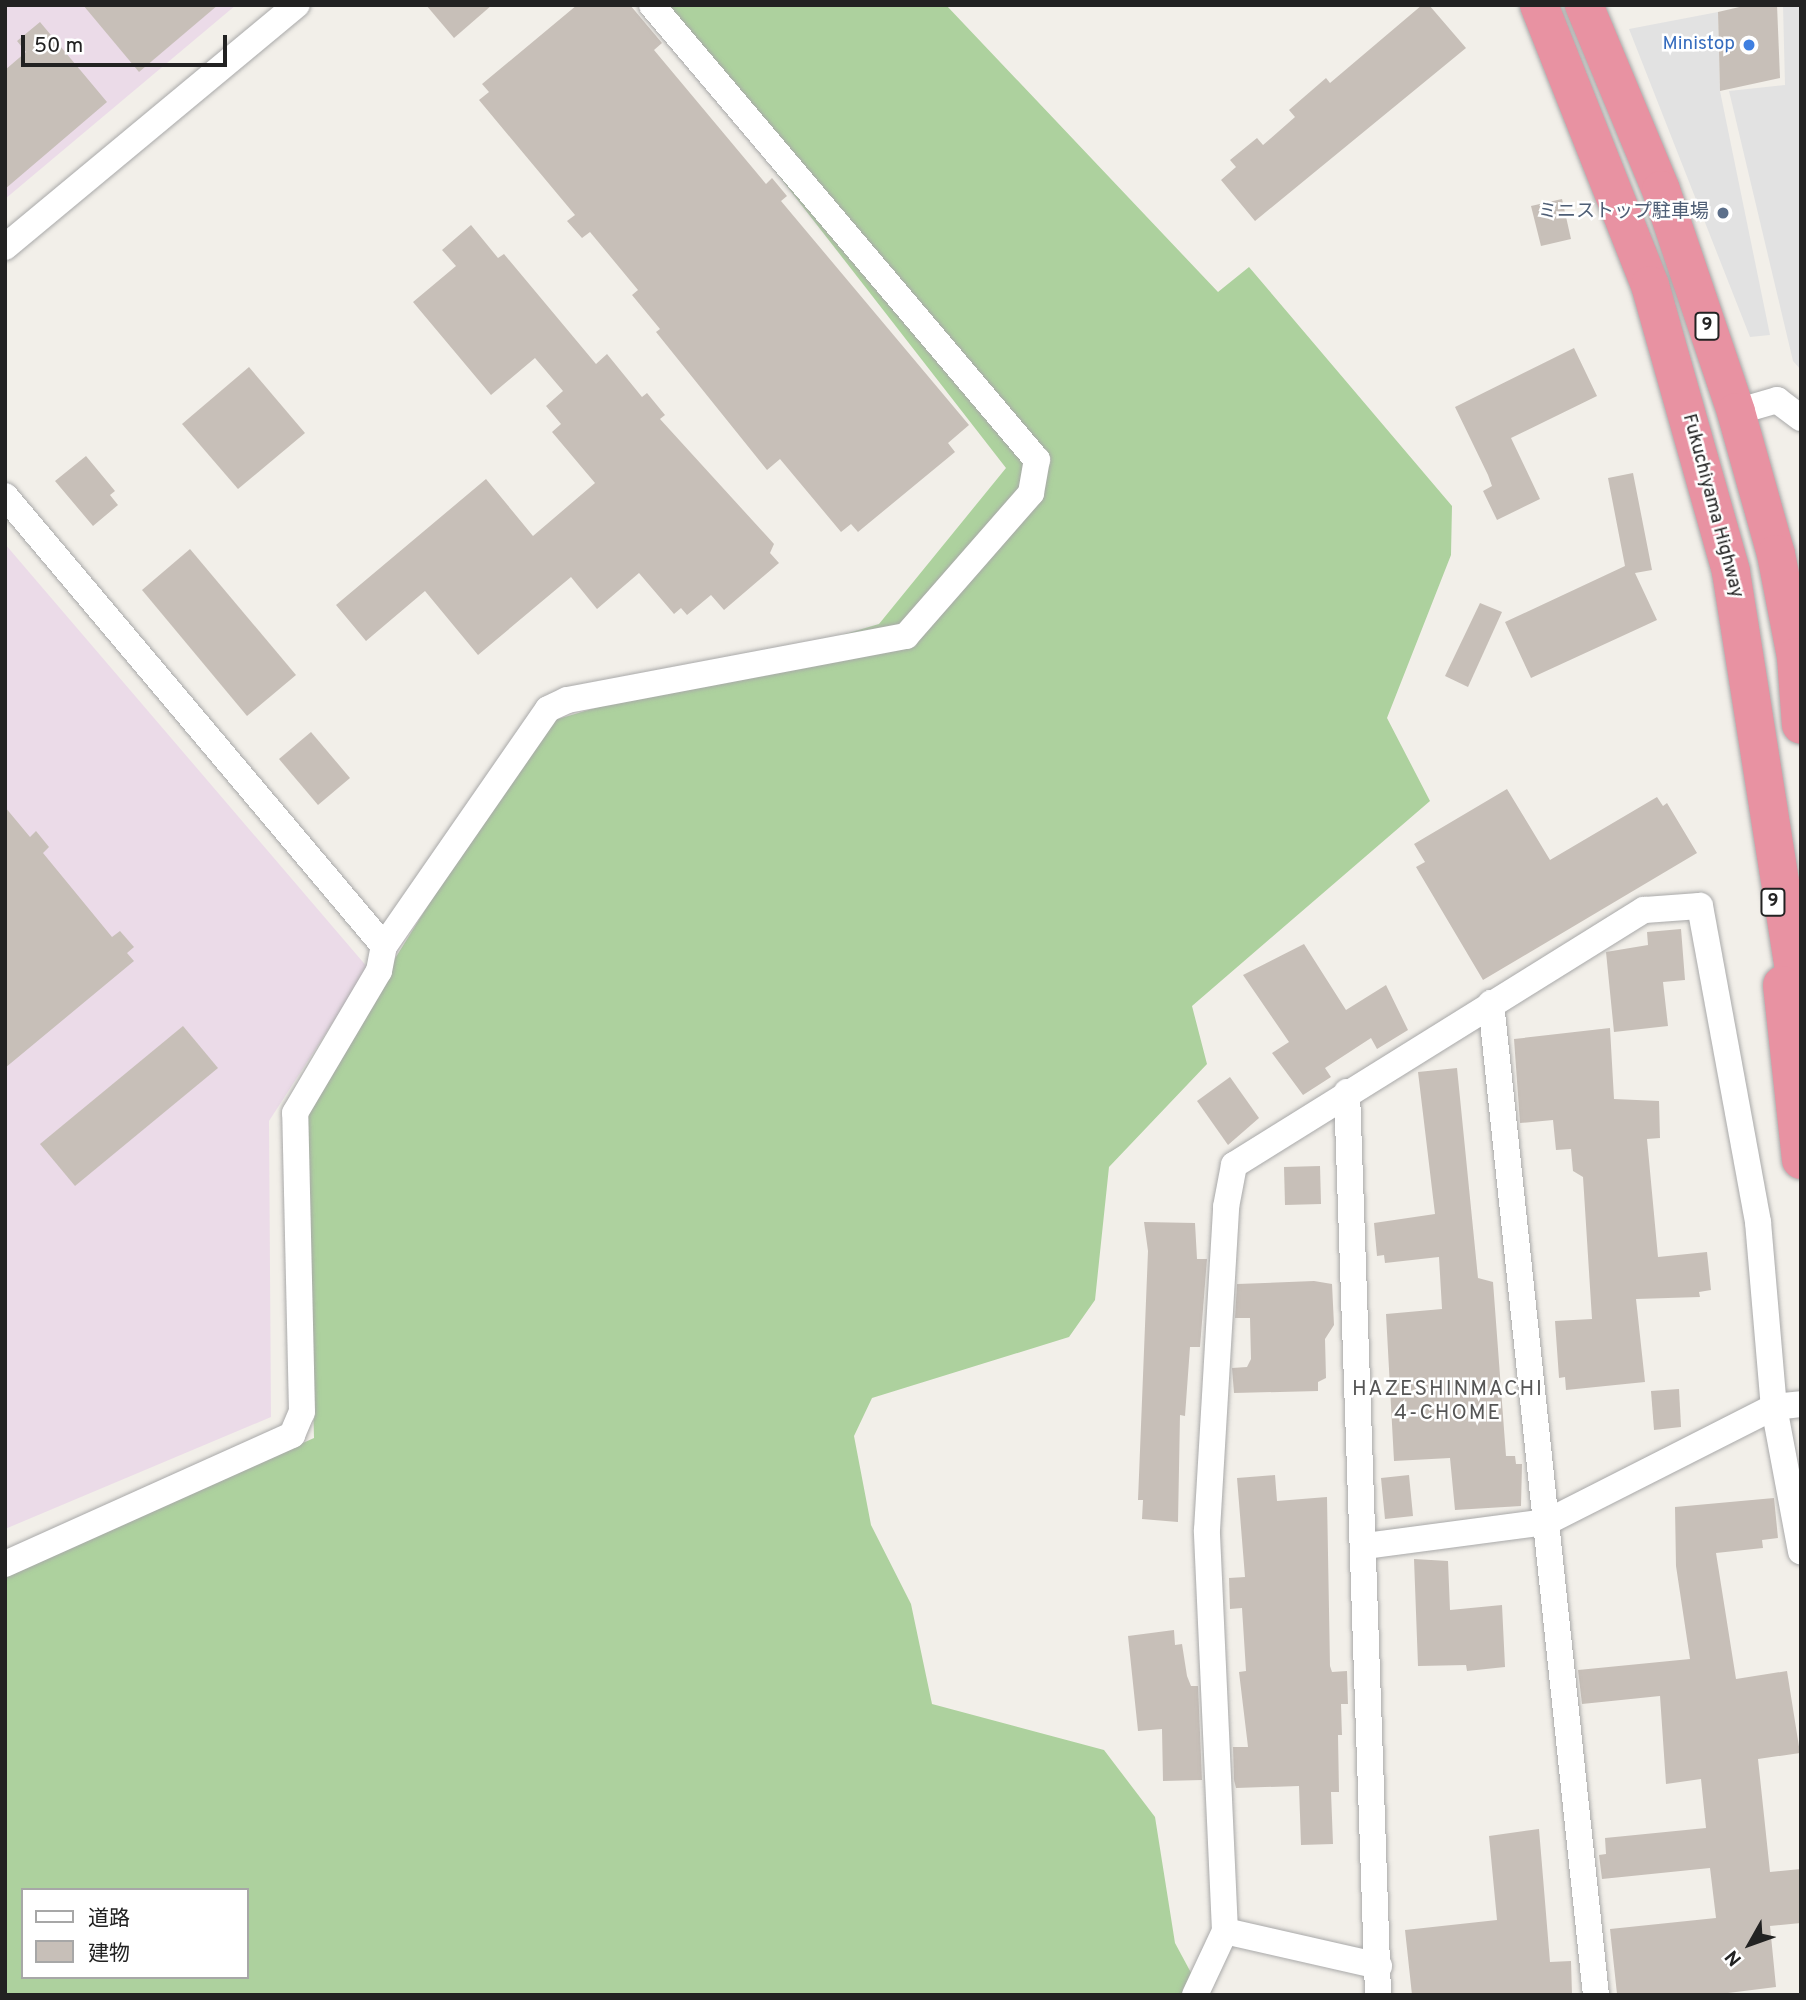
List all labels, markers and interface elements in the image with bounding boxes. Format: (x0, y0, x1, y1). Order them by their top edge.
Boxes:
scale bar (24, 21, 231, 65)
text: 50 m (34, 33, 83, 60)
place label: Ministop (1662, 34, 1735, 56)
marker: Ministop (1741, 37, 1757, 53)
place label: ミニストップ駐車場 (1538, 202, 1709, 224)
marker: ミニストップ駐車場 (1715, 205, 1731, 221)
road number: 9 (1693, 312, 1721, 340)
street label: Fukuchiyama Highway (1676, 412, 1748, 600)
road number: 9 (1759, 888, 1787, 917)
district label: HAZESHINMACHI 4-CHOME (1354, 1377, 1542, 1427)
legend (21, 1888, 248, 1979)
text: 道路 (88, 1906, 130, 1933)
north arrow (1715, 1909, 1785, 1979)
text: 建物 (88, 1941, 130, 1968)
text: N (1720, 1945, 1747, 1970)

